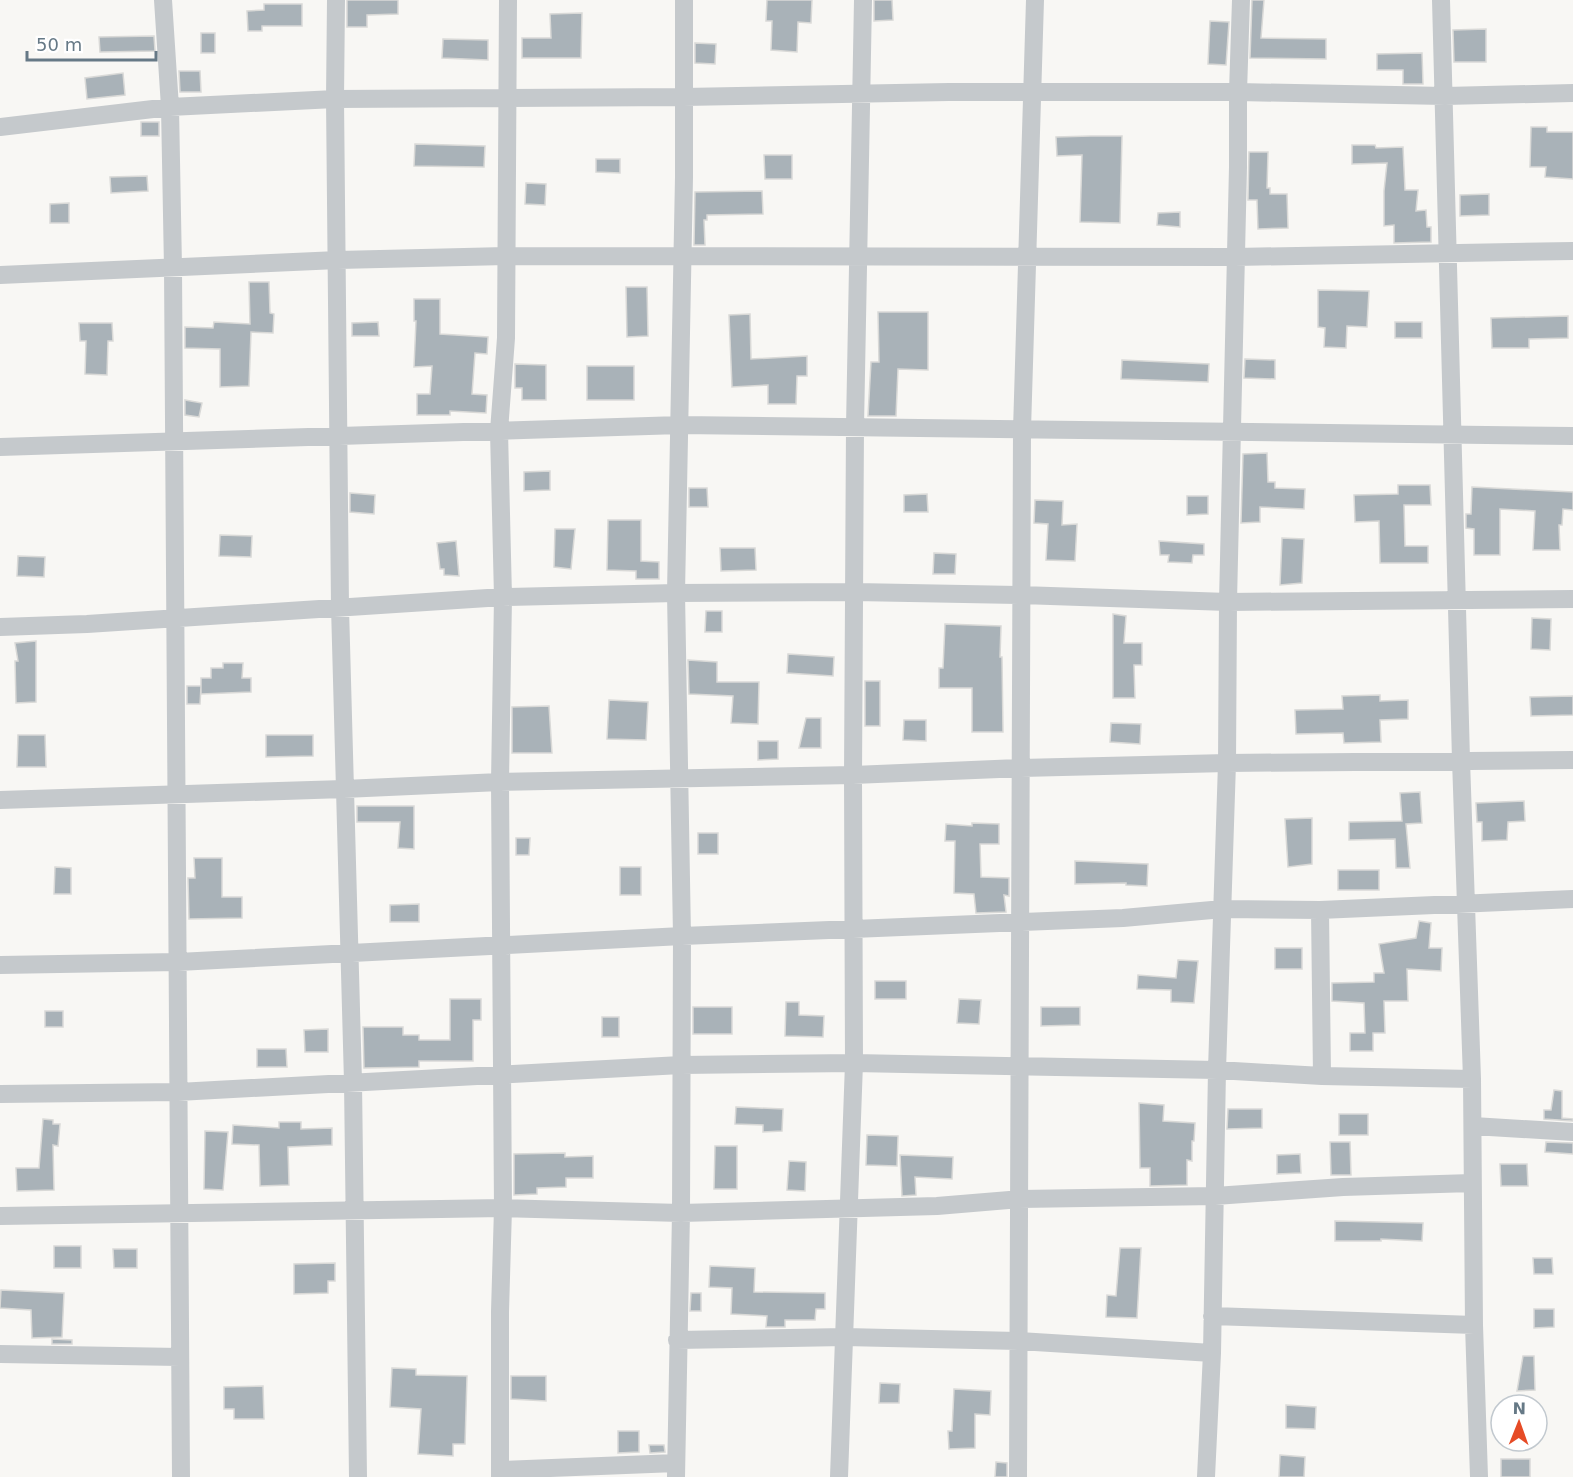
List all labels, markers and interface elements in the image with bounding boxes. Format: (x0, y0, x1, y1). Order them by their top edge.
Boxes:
scale bar (27, 24, 156, 62)
text: 50 m (36, 34, 82, 55)
north arrow (1489, 1393, 1549, 1453)
text: N (1512, 1399, 1526, 1418)

